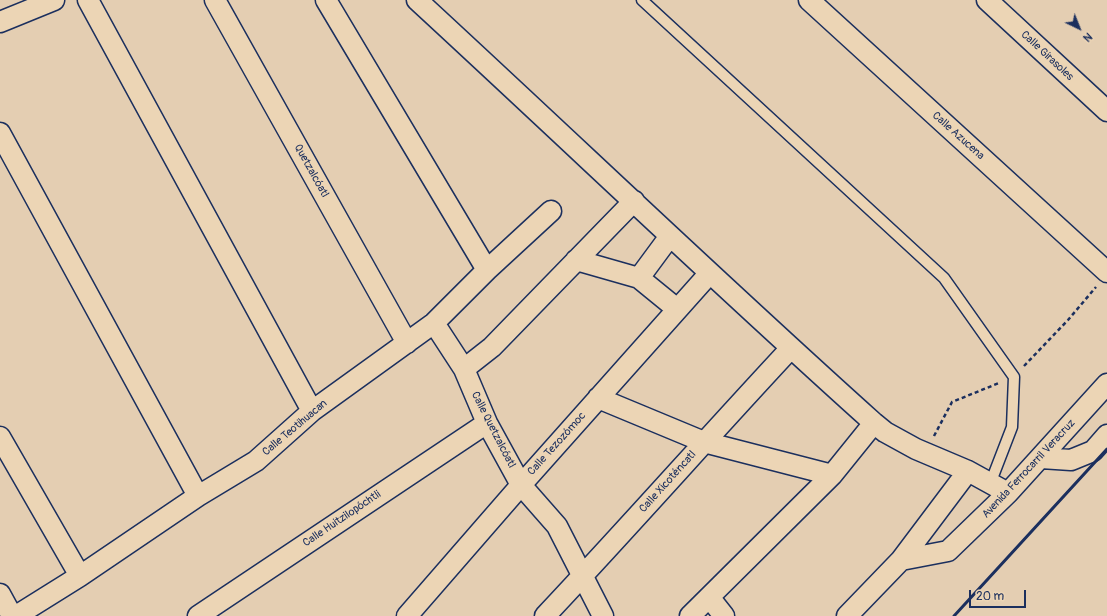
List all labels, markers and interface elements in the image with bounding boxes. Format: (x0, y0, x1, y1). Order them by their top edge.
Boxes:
north arrow (1059, 8, 1099, 48)
street label: Calle Girasoles (1018, 28, 1076, 84)
text: N (1080, 30, 1095, 44)
street label: Calle Azucena (929, 109, 987, 163)
street label: Quetzalcóatl (291, 142, 331, 200)
street label: Calle Quetzalcóatl (468, 390, 518, 470)
street label: Calle Teotihuacan (260, 397, 330, 459)
street label: Calle Tezozómoc (525, 410, 589, 478)
street label: Avenida Ferrocarril Veracruz (980, 417, 1078, 521)
street label: Calle Xicoténcatl (637, 448, 699, 516)
street label: Calle Huitzilopóchtli (301, 488, 383, 550)
scale bar (971, 582, 1028, 608)
text: 20 m (976, 589, 1004, 604)

